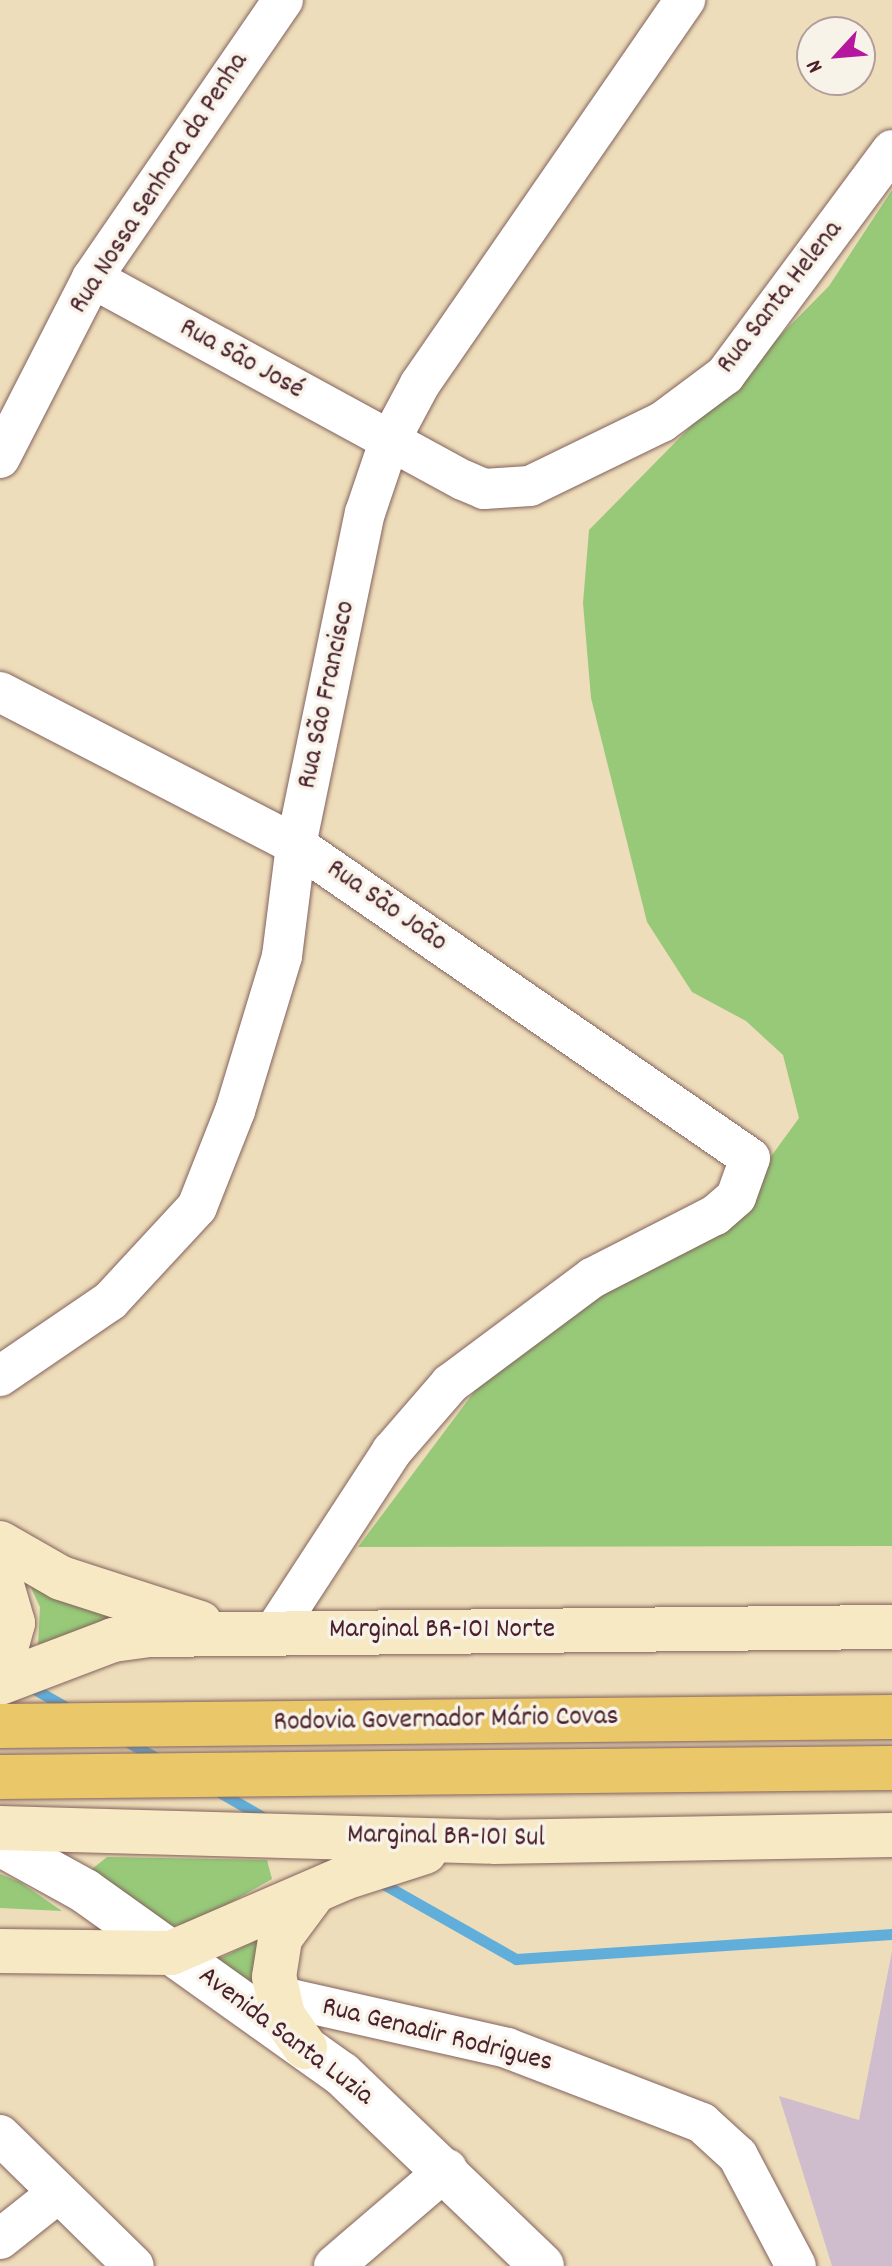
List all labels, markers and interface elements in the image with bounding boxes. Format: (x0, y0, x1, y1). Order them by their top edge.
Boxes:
north arrow (796, 16, 876, 96)
street label: Rua Nossa Senhora da Penha (63, 47, 257, 321)
text: N (799, 54, 832, 78)
street label: Rua Santa Helena (711, 215, 851, 381)
street label: Rua São José (173, 312, 309, 408)
street label: Rua São Francisco (292, 598, 364, 792)
street label: Rua São João (319, 853, 453, 961)
street label: Marginal BR-101 Norte (329, 1614, 555, 1648)
street label: Rodovia Governador Mário Covas (273, 1701, 619, 1741)
street label: Marginal BR-101 Sul (347, 1819, 545, 1857)
street label: Avenida Santa Luzia (191, 1960, 379, 2114)
street label: Rua Genadir Rodrigues (318, 1991, 556, 2081)

